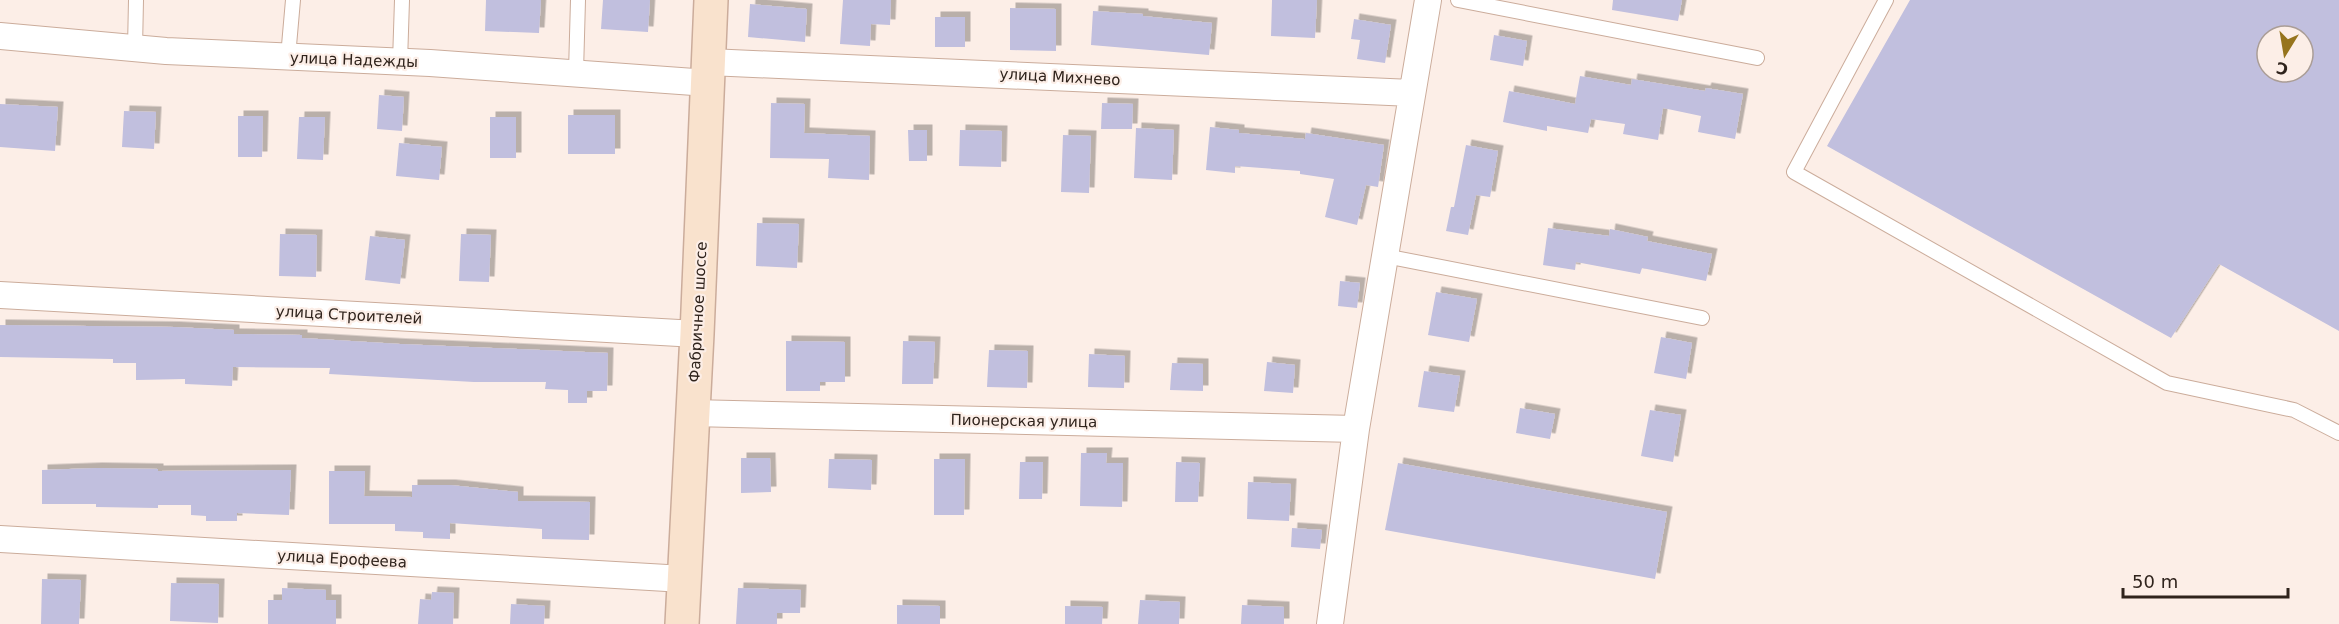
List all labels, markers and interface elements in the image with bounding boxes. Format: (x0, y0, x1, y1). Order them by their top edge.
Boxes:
north arrow (2255, 24, 2315, 84)
street label: улица Надежды (290, 49, 418, 71)
text: С (2275, 58, 2290, 79)
street label: улица Михнево (999, 65, 1121, 89)
street label: Фабричное шоссе (685, 241, 711, 383)
street label: улица Строителей (275, 302, 423, 328)
street label: Пионерская улица (951, 411, 1097, 431)
street label: улица Ерофеева (277, 547, 407, 571)
scale bar (2123, 561, 2288, 599)
text: 50 m (2132, 571, 2178, 592)

